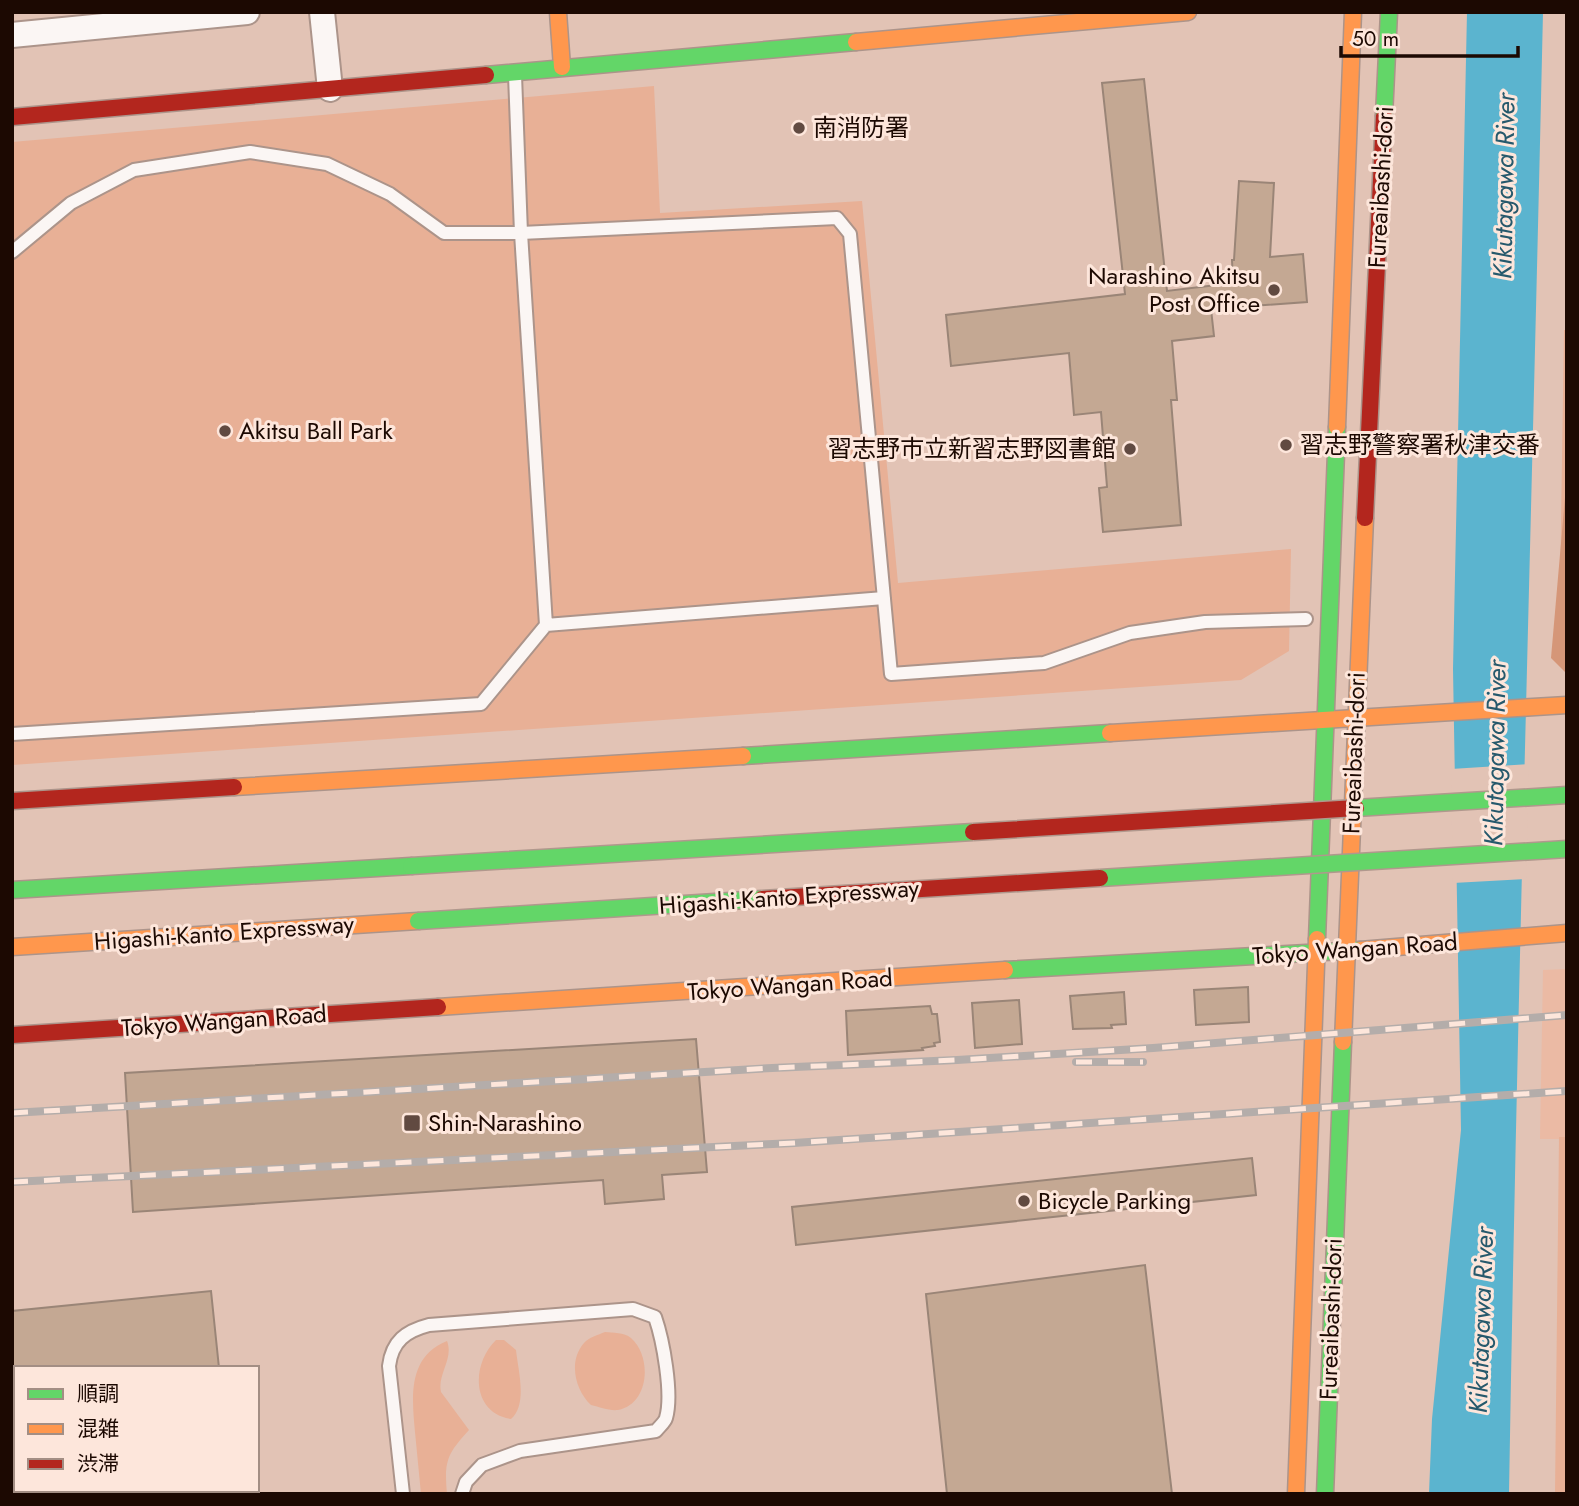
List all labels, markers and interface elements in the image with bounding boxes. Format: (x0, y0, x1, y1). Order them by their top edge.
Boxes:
scale bar (1341, 14, 1518, 58)
text: 50 m (1352, 24, 1399, 54)
water label: Kikutagawa River (1483, 91, 1525, 279)
street label: Fureaibashi-dori (1359, 105, 1402, 269)
place label: 南消防署 (813, 110, 909, 145)
marker: 南消防署 (791, 120, 807, 136)
place label: Narashino Akitsu Post Office (1088, 258, 1260, 321)
marker: Narashino Akitsu Post Office (1266, 282, 1282, 298)
place label: Akitsu Ball Park (239, 413, 393, 448)
marker: Akitsu Ball Park (217, 423, 233, 439)
place label: 習志野警察署秋津交番 (1300, 427, 1540, 462)
place label: 習志野市立新習志野図書館 (828, 431, 1116, 466)
marker: 習志野警察署秋津交番 (1278, 437, 1294, 453)
marker: 習志野市立新習志野図書館 (1122, 441, 1138, 457)
water label: Kikutagawa River (1474, 658, 1516, 846)
street label: Fureaibashi-dori (1333, 671, 1374, 835)
street label: Higashi-Kanto Expressway (658, 870, 921, 923)
street label: Higashi-Kanto Expressway (93, 906, 356, 959)
street label: Tokyo Wangan Road (1251, 924, 1459, 973)
street label: Tokyo Wangan Road (686, 960, 894, 1009)
street label: Tokyo Wangan Road (120, 996, 328, 1045)
place label: Shin-Narashino (428, 1105, 582, 1140)
marker: Shin-Narashino (402, 1113, 422, 1133)
place label: Bicycle Parking (1038, 1183, 1191, 1218)
marker: Bicycle Parking (1016, 1193, 1032, 1209)
water label: Kikutagawa River (1459, 1225, 1503, 1414)
street label: Fureaibashi-dori (1310, 1237, 1351, 1401)
legend (14, 1366, 259, 1492)
text: 順調 (77, 1379, 119, 1409)
text: 混雑 (77, 1414, 119, 1444)
text: 渋滞 (77, 1449, 119, 1479)

